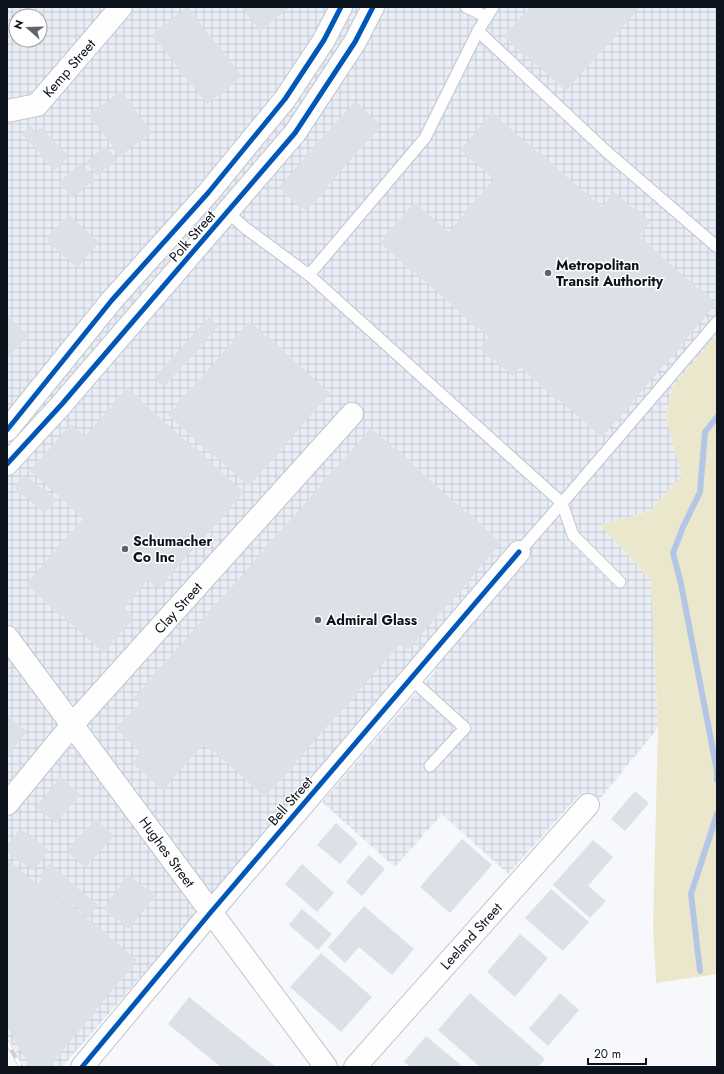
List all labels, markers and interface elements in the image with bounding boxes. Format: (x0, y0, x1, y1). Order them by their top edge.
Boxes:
north arrow (8, 8, 48, 48)
text: N (10, 18, 28, 31)
street label: Kemp Street (38, 34, 100, 101)
street label: Polk Street (164, 206, 220, 266)
place label: Metropolitan Transit Authority (556, 255, 664, 291)
marker: Metropolitan Transit Authority (543, 268, 553, 278)
place label: Schumacher Co Inc (133, 531, 213, 567)
marker: Schumacher Co Inc (120, 544, 130, 554)
street label: Clay Street (149, 577, 207, 638)
place label: Admiral Glass (325, 610, 418, 630)
marker: Admiral Glass (313, 615, 323, 625)
street label: Bell Street (263, 772, 317, 830)
street label: Hughes Street (134, 812, 200, 892)
street label: Leeland Street (436, 898, 507, 974)
scale bar (588, 1040, 646, 1066)
text: 20 m (594, 1045, 621, 1063)

